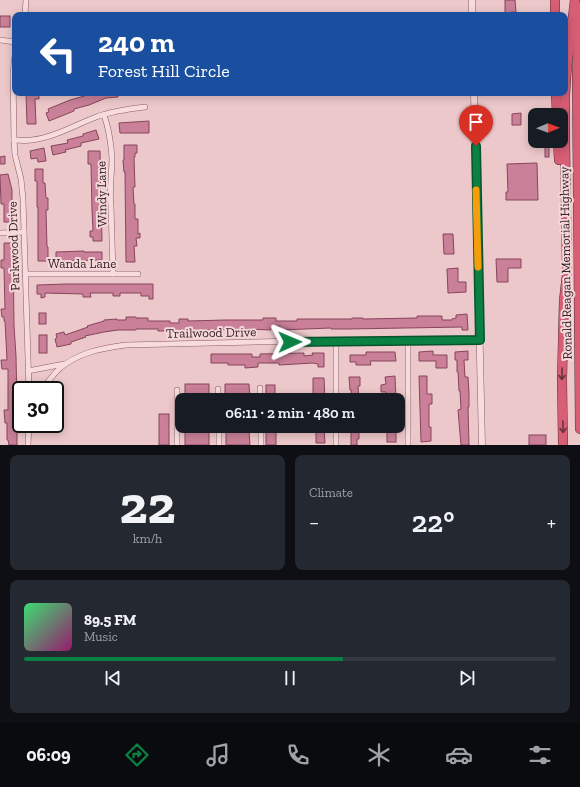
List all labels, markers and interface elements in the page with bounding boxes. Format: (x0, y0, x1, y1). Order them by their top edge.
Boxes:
text: 240 m (98, 26, 175, 59)
icon: left (32, 28, 84, 80)
text: Forest Hill Circle (98, 60, 230, 82)
pin (459, 105, 493, 146)
north arrow (528, 108, 568, 148)
map controls (528, 108, 568, 148)
icon: arrive (465, 111, 487, 133)
street label: Windy Lane (93, 161, 110, 227)
street label: Ronald Reagan Memorial Highway (556, 166, 575, 360)
street label: Parkwood Drive (4, 201, 23, 291)
street label: Wanda Lane (48, 256, 116, 271)
position arrow (269, 321, 311, 363)
street label: Trailwood Drive (166, 324, 256, 341)
one-way arrow (558, 367, 566, 380)
speed limit sign: 30 (12, 381, 64, 433)
text: 06:11 · 2 min · 480 m (225, 404, 355, 422)
one-way arrow (559, 420, 567, 433)
text: 22 (120, 474, 175, 536)
text: Climate (309, 485, 353, 500)
text: 22° (412, 504, 455, 540)
text: − (309, 509, 319, 536)
text: + (547, 509, 556, 536)
text: km/h (133, 531, 162, 546)
text: 89.5 FM (84, 611, 136, 629)
text: Music (84, 629, 118, 644)
icon: previous (102, 667, 124, 689)
icon: pause (279, 667, 301, 689)
icon: next (456, 667, 478, 689)
icon: directions (123, 741, 151, 769)
icon: music (204, 741, 232, 769)
icon: phone (284, 741, 312, 769)
icon: climate (365, 741, 393, 769)
icon: car (445, 741, 473, 769)
icon: filters (526, 741, 554, 769)
text: 06:09 (26, 744, 71, 766)

